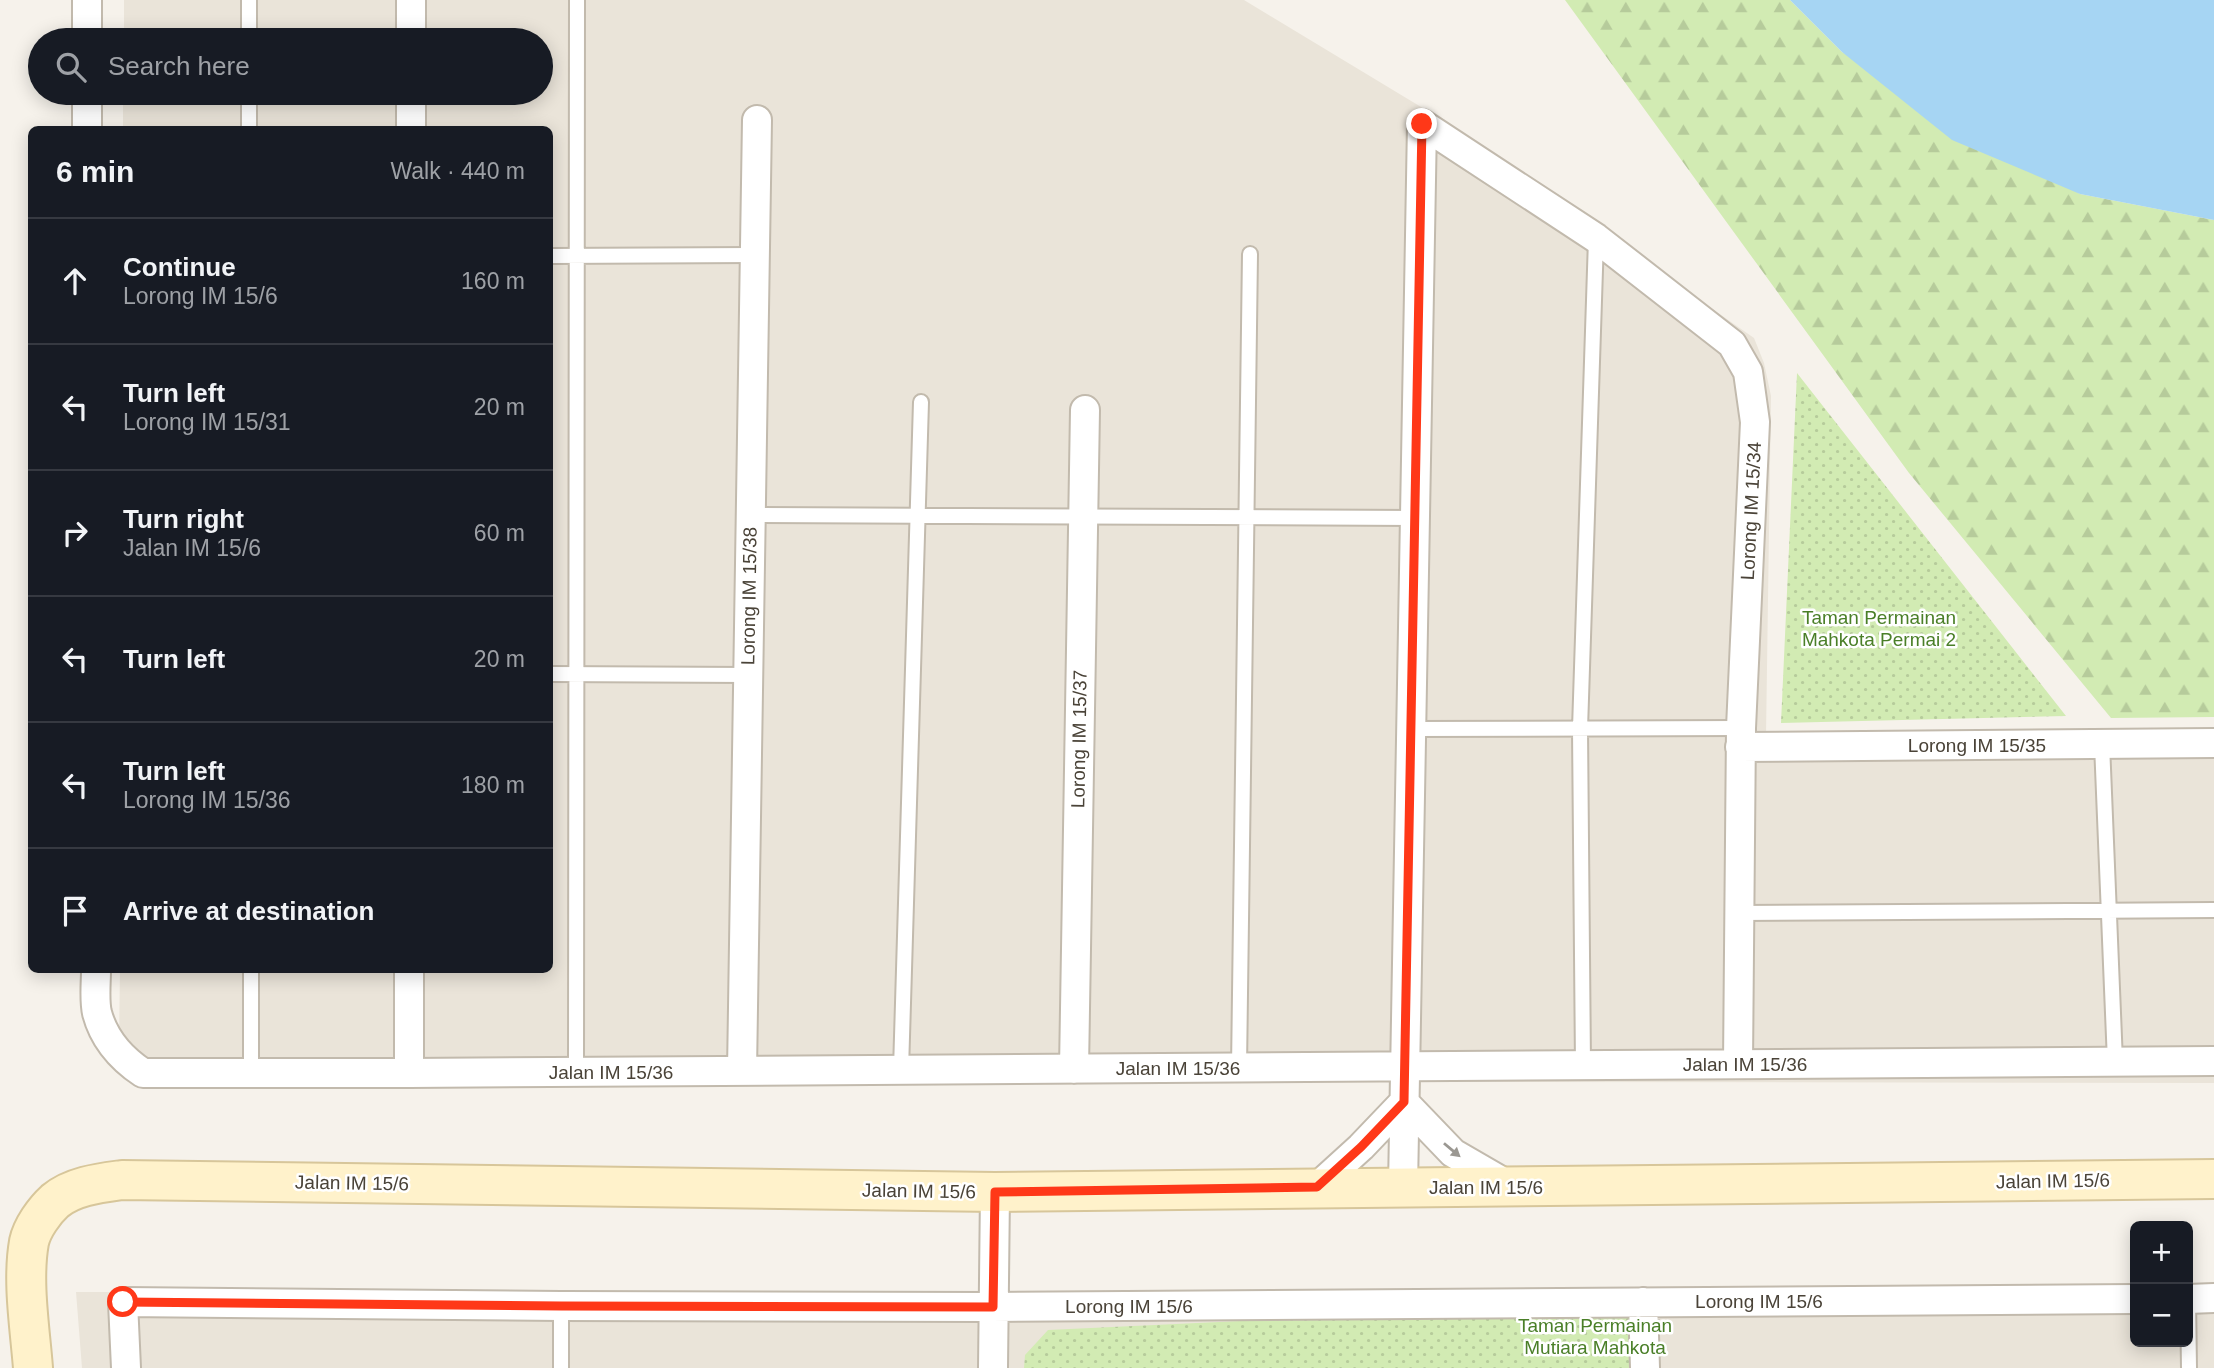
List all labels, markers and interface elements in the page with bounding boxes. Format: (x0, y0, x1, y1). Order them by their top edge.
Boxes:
search box (28, 28, 553, 105)
icon: search (52, 48, 90, 86)
text: Search here (108, 51, 250, 81)
route end (1406, 108, 1437, 139)
text: 6 min (56, 155, 134, 188)
text: Walk · 440 m (390, 158, 525, 184)
text: Continue (123, 252, 236, 282)
icon: ahead (56, 262, 94, 300)
text: 160 m (461, 268, 525, 294)
text: Lorong IM 15/6 (123, 283, 278, 309)
text: Turn left (123, 378, 225, 408)
icon: left (56, 388, 94, 426)
text: 20 m (474, 394, 525, 420)
text: Lorong IM 15/31 (123, 409, 291, 435)
street label: Lorong IM 15/34 (1737, 441, 1765, 581)
text: Turn right (123, 504, 244, 534)
icon: right (56, 514, 94, 552)
text: 60 m (474, 520, 525, 546)
street label: Lorong IM 15/38 (737, 527, 761, 665)
text: Jalan IM 15/6 (123, 535, 261, 561)
park label: Taman Permainan Mahkota Permai 2 (1802, 607, 1956, 650)
icon: left (56, 640, 94, 678)
text: Turn left (123, 644, 225, 674)
text: 20 m (474, 646, 525, 672)
street label: Lorong IM 15/37 (1067, 670, 1091, 808)
street label: Lorong IM 15/35 (1908, 735, 2046, 756)
text: Turn left (123, 756, 225, 786)
icon: left (56, 766, 94, 804)
text: 180 m (461, 772, 525, 798)
text: Lorong IM 15/36 (123, 787, 291, 813)
icon: arrive (56, 892, 94, 930)
text: Arrive at destination (123, 896, 374, 926)
street label: Jalan IM 15/36 (1683, 1054, 1807, 1075)
street label: Jalan IM 15/36 (1116, 1058, 1240, 1079)
street label: Jalan IM 15/36 (549, 1062, 673, 1083)
one-way arrow (1443, 1142, 1461, 1158)
street label: Jalan IM 15/6 (1996, 1170, 2110, 1192)
street label: Jalan IM 15/6 (295, 1172, 409, 1194)
street label: Jalan IM 15/6 (1429, 1177, 1543, 1198)
street label: Jalan IM 15/6 (862, 1180, 976, 1202)
map controls (2130, 1221, 2193, 1347)
button: + (2130, 1221, 2193, 1284)
button: − (2130, 1284, 2193, 1347)
route start (107, 1286, 138, 1317)
street label: Lorong IM 15/6 (1695, 1291, 1823, 1312)
street label: Lorong IM 15/6 (1065, 1296, 1193, 1317)
park label: Taman Permainan Mutiara Mahkota (1518, 1315, 1672, 1358)

